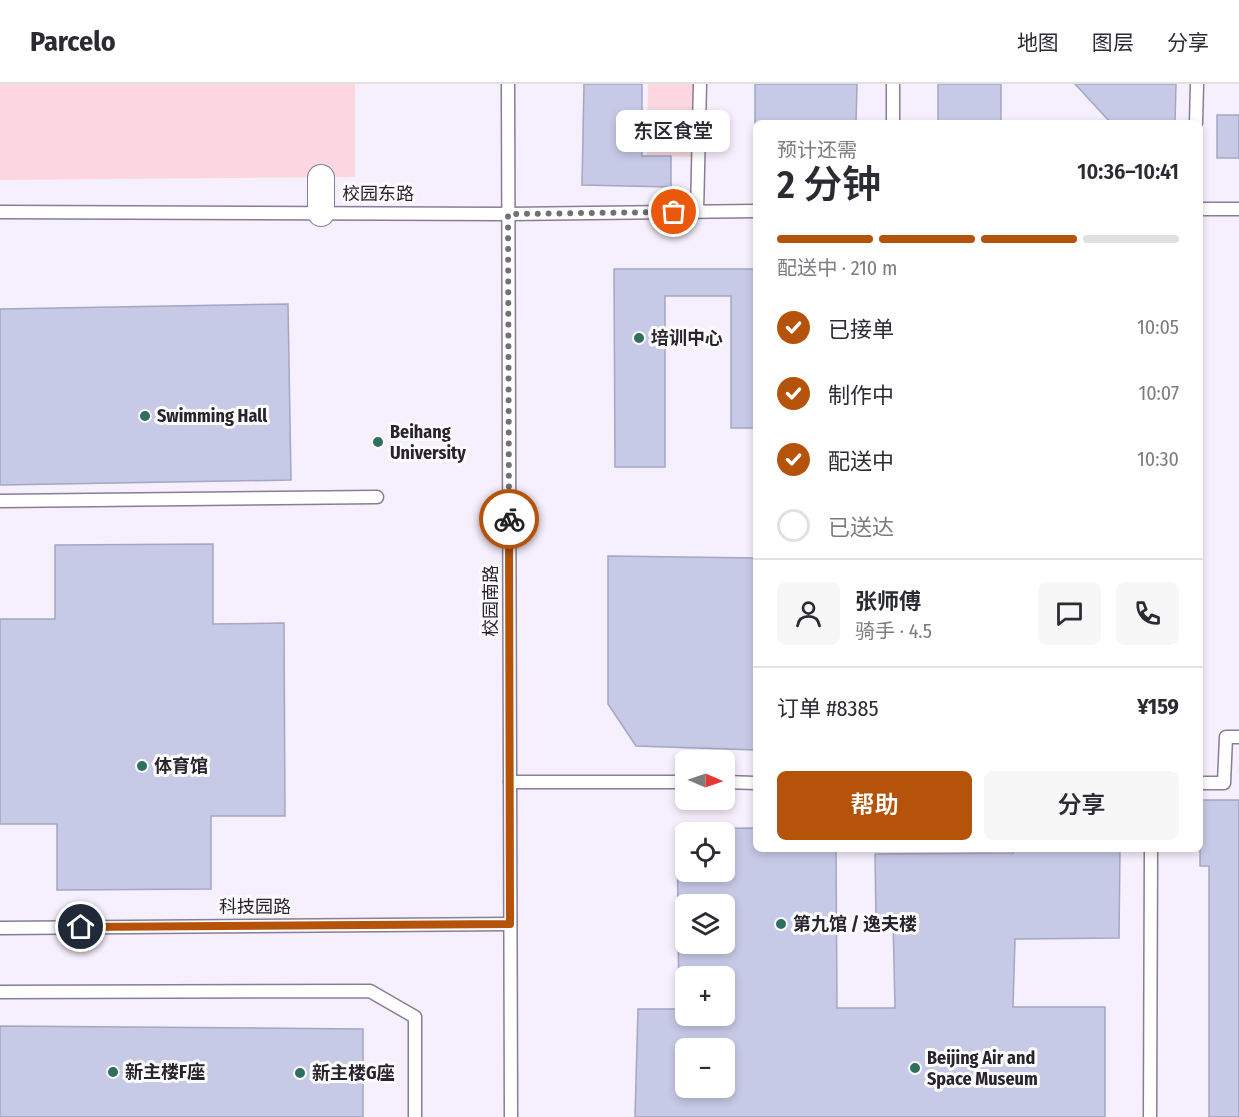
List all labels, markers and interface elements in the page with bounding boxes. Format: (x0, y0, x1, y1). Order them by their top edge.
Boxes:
text: Parcelo (30, 25, 116, 58)
text: 地图 (1017, 30, 1059, 56)
text: 图层 (1092, 30, 1134, 56)
text: 分享 (1167, 30, 1209, 56)
callout: 东区食堂 (617, 110, 731, 152)
text: 东区食堂 (633, 119, 713, 143)
text: 预计还需 (777, 138, 857, 162)
text: 10:36–10:41 (1077, 158, 1179, 185)
text: 2 分钟 (777, 162, 881, 208)
street label: 校园东路 (342, 183, 414, 205)
pin (648, 186, 699, 237)
icon: bag (657, 195, 690, 228)
text: 配送中 · 210 m (777, 256, 897, 280)
icon: check (777, 311, 810, 344)
text: 10:05 (1137, 315, 1179, 339)
text: 已接单 (828, 316, 894, 343)
place label: 培训中心 (651, 327, 723, 349)
marker: 培训中心 (632, 331, 646, 345)
icon: check (777, 377, 810, 410)
text: 10:07 (1138, 381, 1179, 405)
text: 制作中 (828, 382, 894, 409)
place label: Swimming Hall (157, 405, 267, 427)
marker: Swimming Hall (138, 409, 152, 423)
place label: Beihang University (390, 421, 466, 464)
marker: Beihang University (371, 435, 385, 449)
icon: check (777, 443, 810, 476)
text: 10:30 (1137, 447, 1179, 471)
text: 配送中 (828, 448, 894, 475)
courier (479, 489, 539, 549)
icon: bike (493, 503, 526, 536)
text: 已送达 (828, 514, 894, 541)
street label: 校园南路 (480, 565, 502, 637)
button: person (777, 582, 840, 645)
button: chat (1038, 582, 1101, 645)
button: phone (1116, 582, 1179, 645)
text: 张师傅 (855, 588, 921, 615)
text: 骑手 · 4.5 (855, 619, 932, 643)
text: ¥159 (1137, 693, 1179, 720)
text: 订单 #8385 (777, 695, 879, 722)
north arrow (675, 750, 735, 810)
map controls (675, 750, 735, 1098)
place label: 体育馆 (154, 755, 208, 777)
marker: 体育馆 (135, 759, 149, 773)
button: 帮助 (777, 771, 972, 840)
button: 分享 (984, 771, 1179, 840)
button: locate (675, 822, 735, 882)
button: layers (675, 894, 735, 954)
street label: 科技园路 (219, 896, 291, 918)
pin (55, 901, 106, 952)
icon: home (64, 910, 97, 943)
place label: 第九馆 / 逸夫楼 (793, 913, 917, 935)
marker: 第九馆 / 逸夫楼 (774, 917, 788, 931)
button: + (675, 966, 735, 1026)
button: − (675, 1038, 735, 1098)
place label: Beijing Air and Space Museum (927, 1047, 1038, 1090)
place label: 新主楼F座 (125, 1061, 205, 1083)
marker: Beijing Air and Space Museum (908, 1061, 922, 1075)
place label: 新主楼G座 (312, 1062, 395, 1084)
marker: 新主楼F座 (106, 1065, 120, 1079)
marker: 新主楼G座 (293, 1066, 307, 1080)

